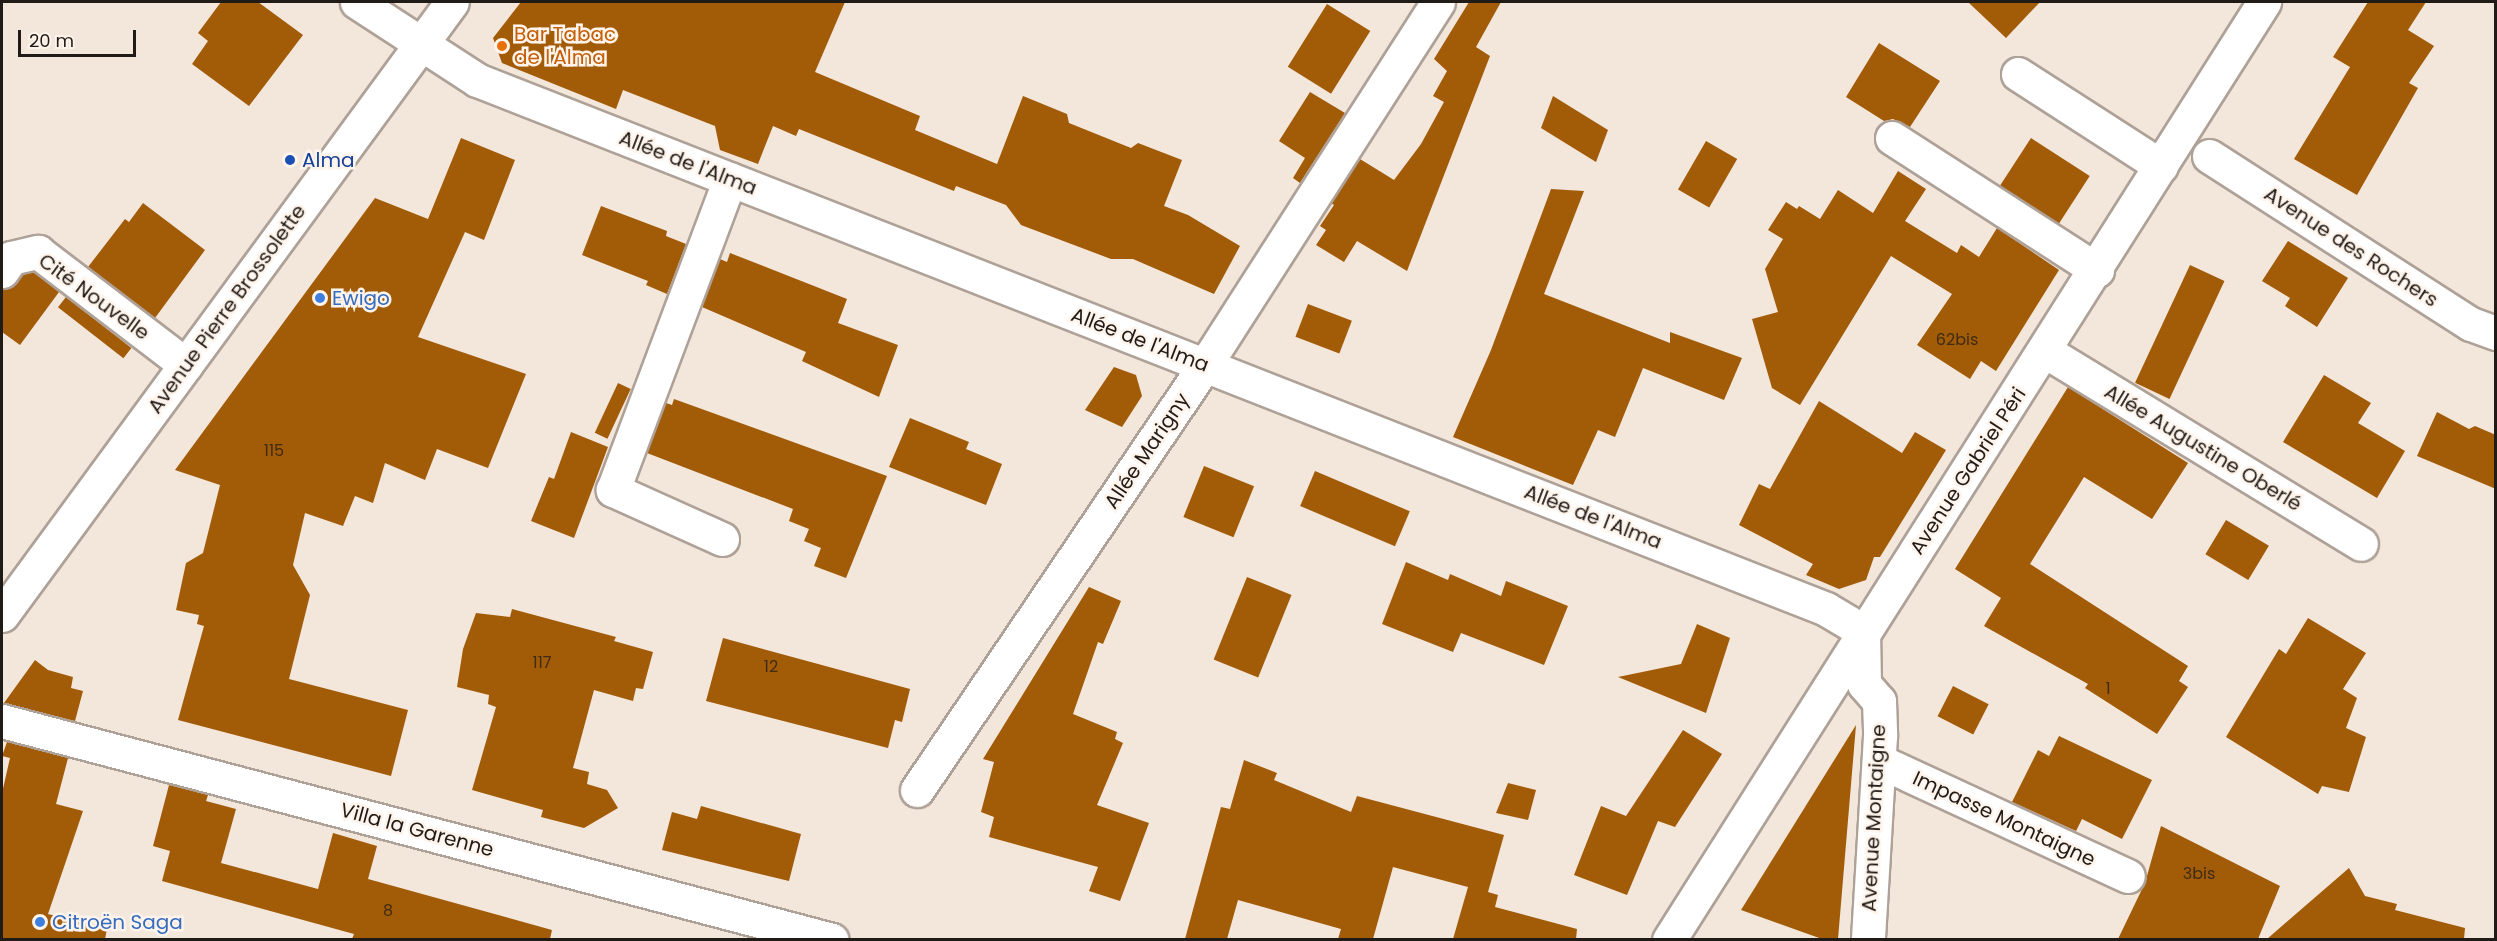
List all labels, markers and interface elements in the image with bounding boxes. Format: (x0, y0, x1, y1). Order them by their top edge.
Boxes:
scale bar (21, 18, 140, 56)
place label: Bar Tabac de l'Alma (514, 22, 616, 69)
text: 20 m (29, 28, 74, 53)
marker: Bar Tabac de l'Alma (495, 39, 509, 53)
street label: Allée de l'Alma (616, 126, 760, 200)
place label: Alma (302, 148, 355, 172)
marker: Alma (283, 153, 297, 167)
street label: Avenue des Rochers (2260, 182, 2442, 312)
street label: Avenue Pierre Brossolette (143, 200, 311, 418)
street label: Cité Nouvelle (34, 249, 154, 345)
place label: Ewigo (332, 286, 390, 310)
marker: Ewigo (313, 291, 327, 305)
street label: Allée de l'Alma (1068, 303, 1212, 377)
house number: 62bis (1936, 330, 1978, 350)
street label: Allée Augustine Oberlé (2100, 380, 2306, 516)
street label: Avenue Gabriel Péri (1905, 383, 2031, 559)
street label: Allée Marigny (1100, 389, 1194, 513)
house number: 115 (264, 441, 284, 461)
street label: Allée de l'Alma (1521, 480, 1665, 554)
house number: 117 (533, 653, 551, 673)
house number: 12 (764, 657, 778, 677)
house number: 1 (2105, 679, 2111, 699)
street label: Avenue Montaigne (1857, 724, 1891, 912)
street label: Impasse Montaigne (1909, 766, 2099, 872)
street label: Villa la Garenne (338, 798, 496, 862)
house number: 3bis (2183, 864, 2215, 884)
house number: 8 (383, 901, 393, 921)
place label: Citroën Saga (52, 910, 183, 934)
marker: Citroën Saga (33, 915, 47, 929)

